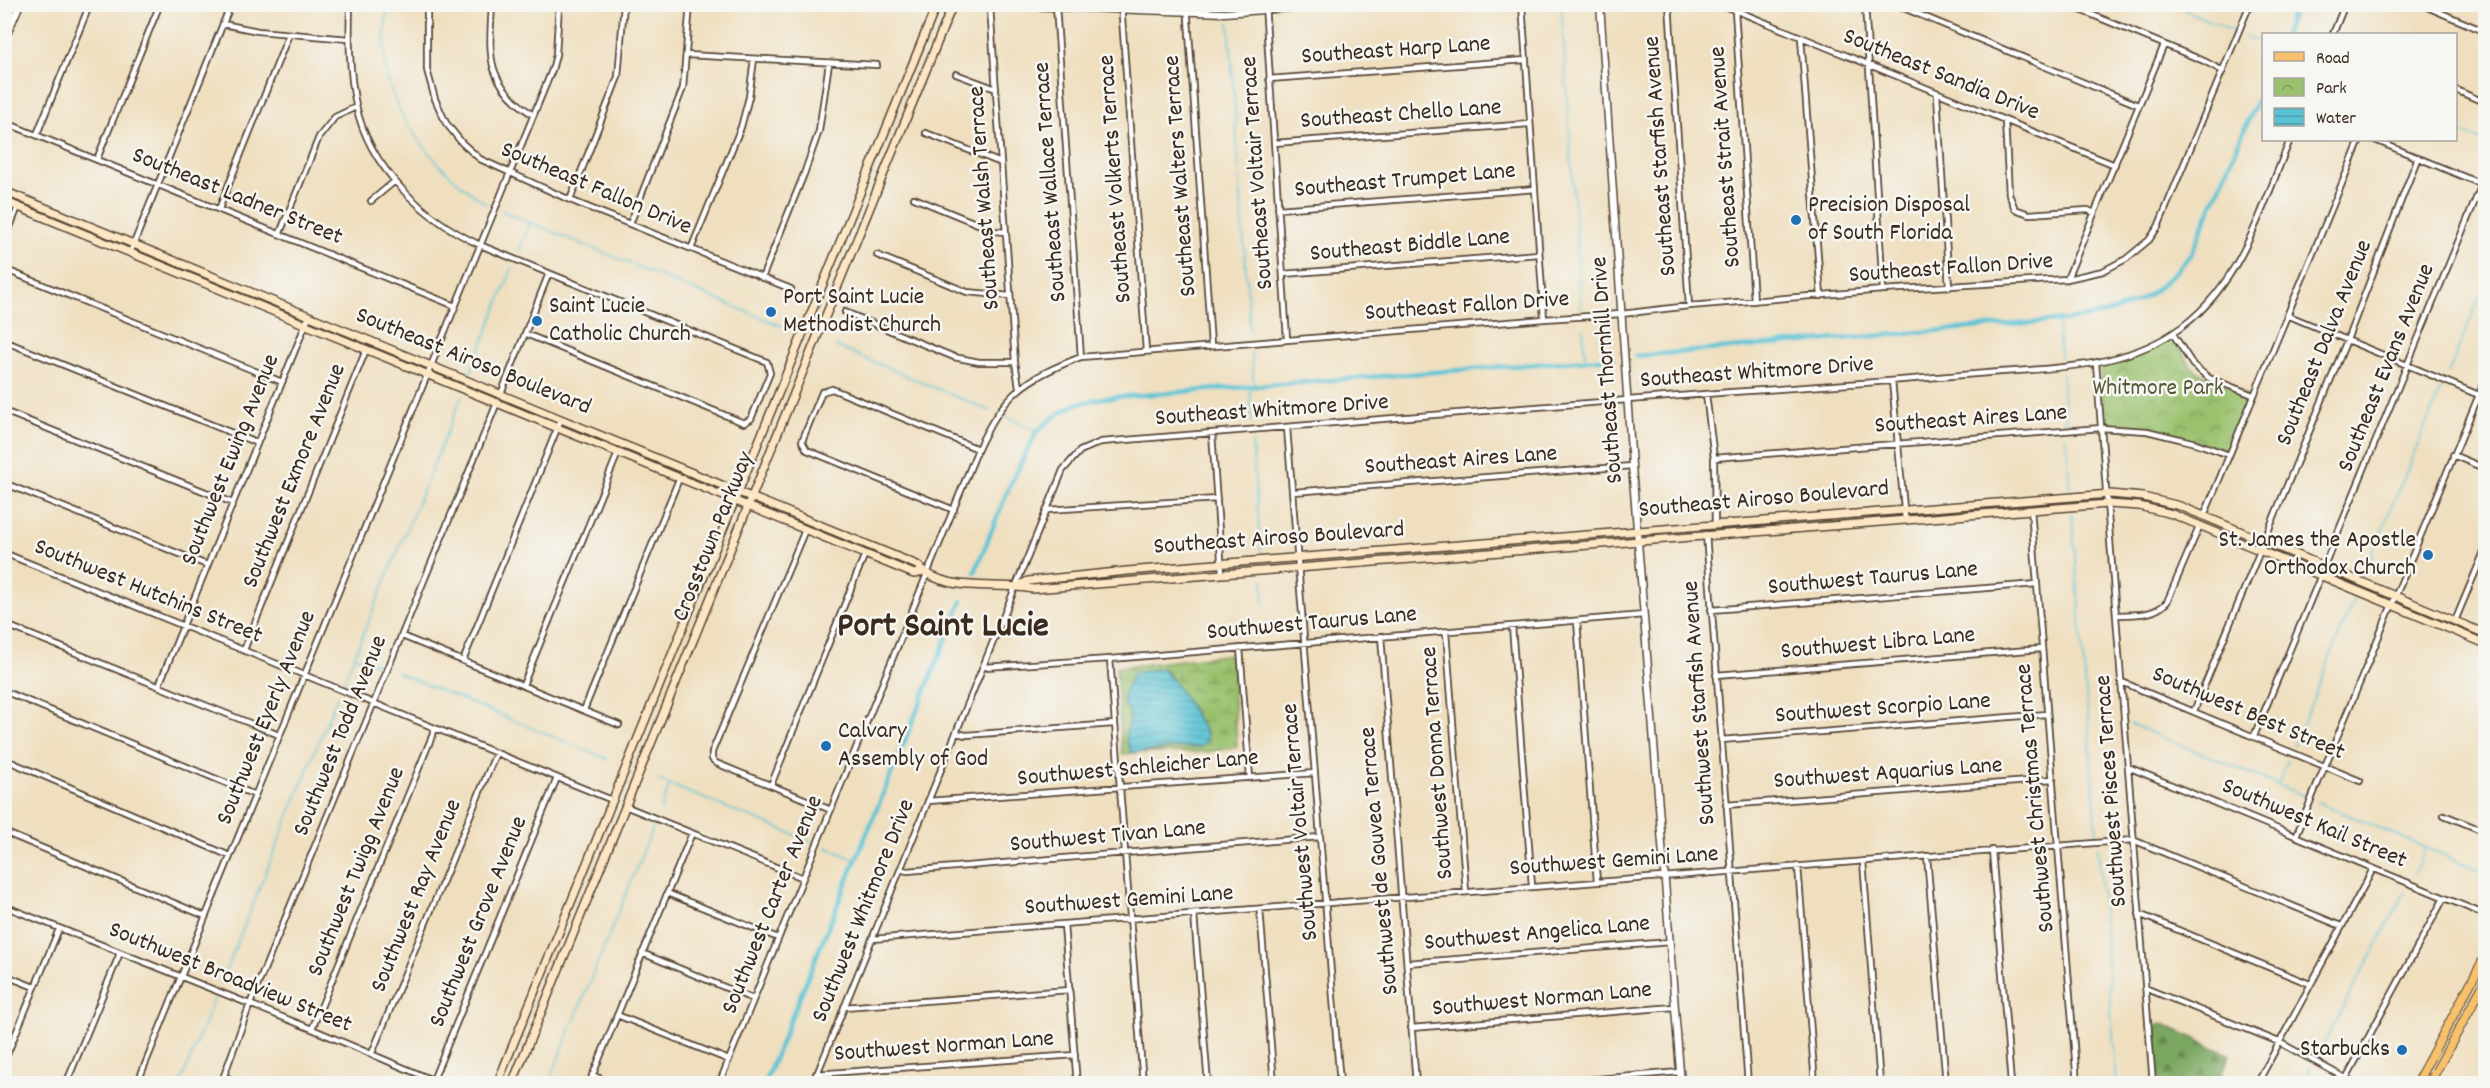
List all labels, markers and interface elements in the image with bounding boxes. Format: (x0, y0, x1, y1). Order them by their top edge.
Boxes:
street label: Southeast Sandia Drive (1838, 20, 2044, 130)
street label: Southeast Harp Lane (1300, 27, 1492, 75)
legend (2262, 33, 2457, 141)
street label: Southeast Starfish Avenue (1636, 35, 1686, 277)
street label: Southeast Strait Avenue (1701, 45, 1751, 269)
text: Road (2316, 47, 2350, 72)
street label: Southeast Volkerts Terrace (1090, 54, 1142, 304)
street label: Southeast Walters Terrace (1156, 54, 1206, 298)
street label: Southeast Voltair Terrace (1233, 55, 1283, 291)
street label: Southeast Wallace Terrace (1026, 61, 1076, 303)
text: Park (2316, 77, 2347, 102)
street label: Southeast Walsh Terrace (960, 85, 1010, 311)
street label: Southeast Chello Lane (1299, 91, 1503, 139)
text: Water (2316, 107, 2356, 132)
street label: Southeast Fallon Drive (495, 133, 697, 245)
street label: Southeast Ladner Street (127, 139, 348, 255)
street label: Southeast Trumpet Lane (1293, 154, 1517, 208)
place label: Precision Disposal of South Florida (1808, 189, 1970, 251)
marker: Precision Disposal of South Florida (1789, 213, 1803, 227)
street label: Southeast Biddle Lane (1309, 220, 1511, 272)
street label: Southeast Dalva Avenue (2268, 235, 2382, 451)
street label: Southeast Fallon Drive (1848, 245, 2054, 293)
street label: Southeast Thornhill Drive (1583, 255, 1633, 485)
street label: Southeast Evans Avenue (2330, 259, 2444, 477)
place label: Port Saint Lucie Methodist Church (783, 281, 941, 343)
street label: Southeast Fallon Drive (1364, 283, 1570, 331)
place label: Saint Lucie Catholic Church (549, 290, 691, 352)
street label: Southeast Airoso Boulevard (350, 299, 596, 425)
marker: Port Saint Lucie Methodist Church (764, 305, 778, 319)
marker: Saint Lucie Catholic Church (530, 314, 544, 328)
street label: Southeast Whitmore Drive (1639, 348, 1875, 398)
street label: Southwest Ewing Avenue (173, 349, 289, 571)
street label: Southwest Exmore Avenue (234, 359, 356, 593)
park label: Whitmore Park (2092, 372, 2224, 406)
street label: Southeast Whitmore Drive (1154, 386, 1390, 436)
street label: Southeast Aires Lane (1874, 396, 2068, 444)
street label: Southeast Aires Lane (1364, 437, 1558, 485)
street label: Crosstown Parkway (664, 446, 764, 627)
street label: Southeast Airoso Boulevard (1637, 472, 1891, 528)
street label: Southeast Airoso Boulevard (1153, 513, 1405, 565)
place label: St. James the Apostle Orthodox Church (2218, 524, 2416, 586)
street label: Southwest Hutchins Street (29, 531, 267, 653)
marker: St. James the Apostle Orthodox Church (2421, 548, 2435, 562)
street label: Southwest Taurus Lane (1767, 553, 1979, 605)
street label: Southwest Starfish Avenue (1675, 580, 1725, 826)
street label: Southwest Taurus Lane (1206, 598, 1418, 650)
district label: Port Saint Lucie (837, 602, 1049, 654)
street label: Southwest Eyerly Avenue (208, 606, 326, 830)
street label: Southwest Libra Lane (1779, 619, 1977, 669)
street label: Southwest Todd Avenue (285, 631, 397, 841)
street label: Southwest Donna Terrace (1413, 645, 1463, 881)
street label: Southwest Best Street (2146, 658, 2350, 770)
street label: Southwest Christmas Terrace (2007, 662, 2065, 934)
street label: Southwest Pisces Terrace (2087, 674, 2137, 908)
street label: Southwest Scorpio Lane (1774, 685, 1992, 733)
street label: Southwest Voltair Terrace (1274, 702, 1328, 942)
place label: Calvary Assembly of God (838, 715, 988, 777)
street label: Southwest de Gouvea Terrace (1351, 725, 1409, 997)
marker: Calvary Assembly of God (819, 739, 833, 753)
street label: Southwest Schleicher Lane (1016, 742, 1260, 796)
street label: Southwest Aquarius Lane (1772, 749, 2004, 799)
street label: Southwest Twigg Avenue (299, 762, 415, 982)
street label: Southwest Kail Street (2216, 770, 2412, 878)
street label: Southwest Carter Avenue (714, 790, 832, 1020)
street label: Southwest Ray Avenue (363, 794, 471, 998)
street label: Southwest Whitmore Drive (804, 794, 924, 1028)
street label: Southwest Grove Avenue (421, 811, 537, 1033)
street label: Southwest Tivan Lane (1009, 812, 1207, 862)
street label: Southwest Gemini Lane (1508, 838, 1720, 886)
street label: Southwest Gemini Lane (1023, 877, 1235, 925)
street label: Southwest Angelica Lane (1423, 907, 1651, 961)
street label: Southwest Broadview Street (103, 914, 357, 1042)
street label: Southwest Norman Lane (1431, 973, 1653, 1027)
street label: Southwest Norman Lane (833, 1022, 1055, 1072)
place label: Starbucks (2300, 1033, 2390, 1067)
marker: Starbucks (2395, 1043, 2409, 1057)

